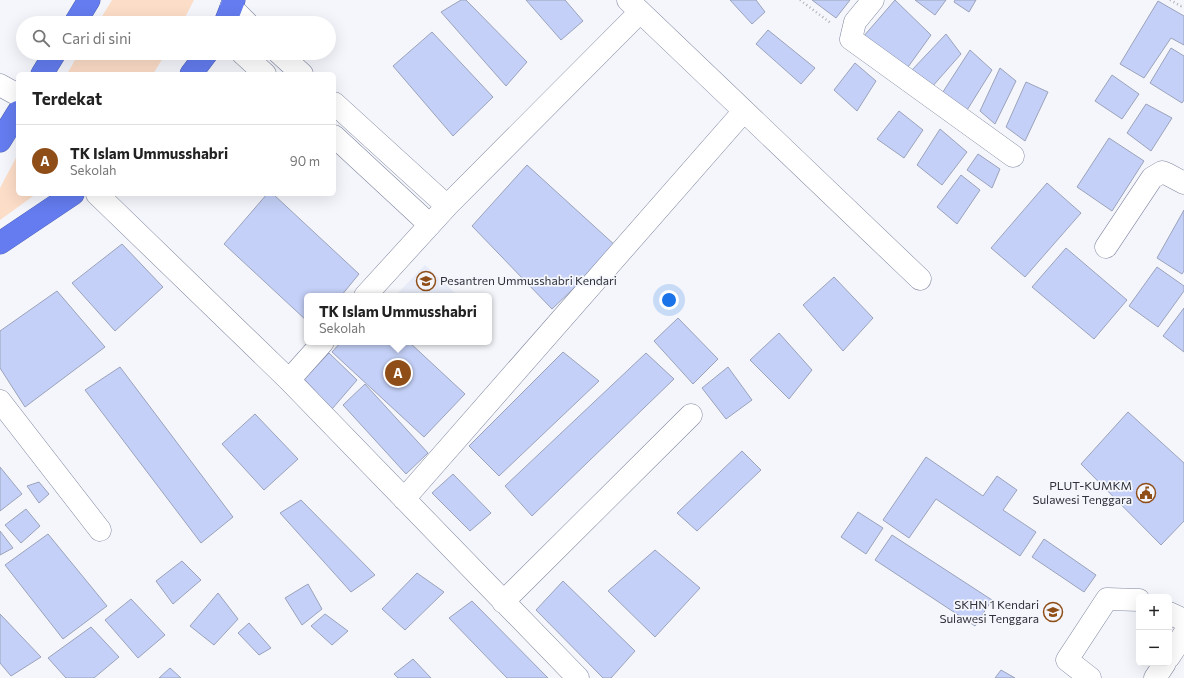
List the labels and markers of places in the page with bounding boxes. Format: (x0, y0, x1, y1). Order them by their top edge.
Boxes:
school or university icon: Pesantren Ummusshabri Kendari (415, 270, 437, 292)
place label: Pesantren Ummusshabri Kendari (440, 273, 617, 287)
pin: A (385, 358, 411, 388)
place label: PLUT-KUMKM Sulawesi Tenggara (1032, 478, 1132, 506)
public building icon: PLUT-KUMKM Sulawesi Tenggara (1135, 482, 1157, 504)
place label: SKHN 1 Kendari Sulawesi Tenggara (939, 597, 1039, 625)
school or university icon: SKHN 1 Kendari Sulawesi Tenggara (1042, 601, 1064, 623)

